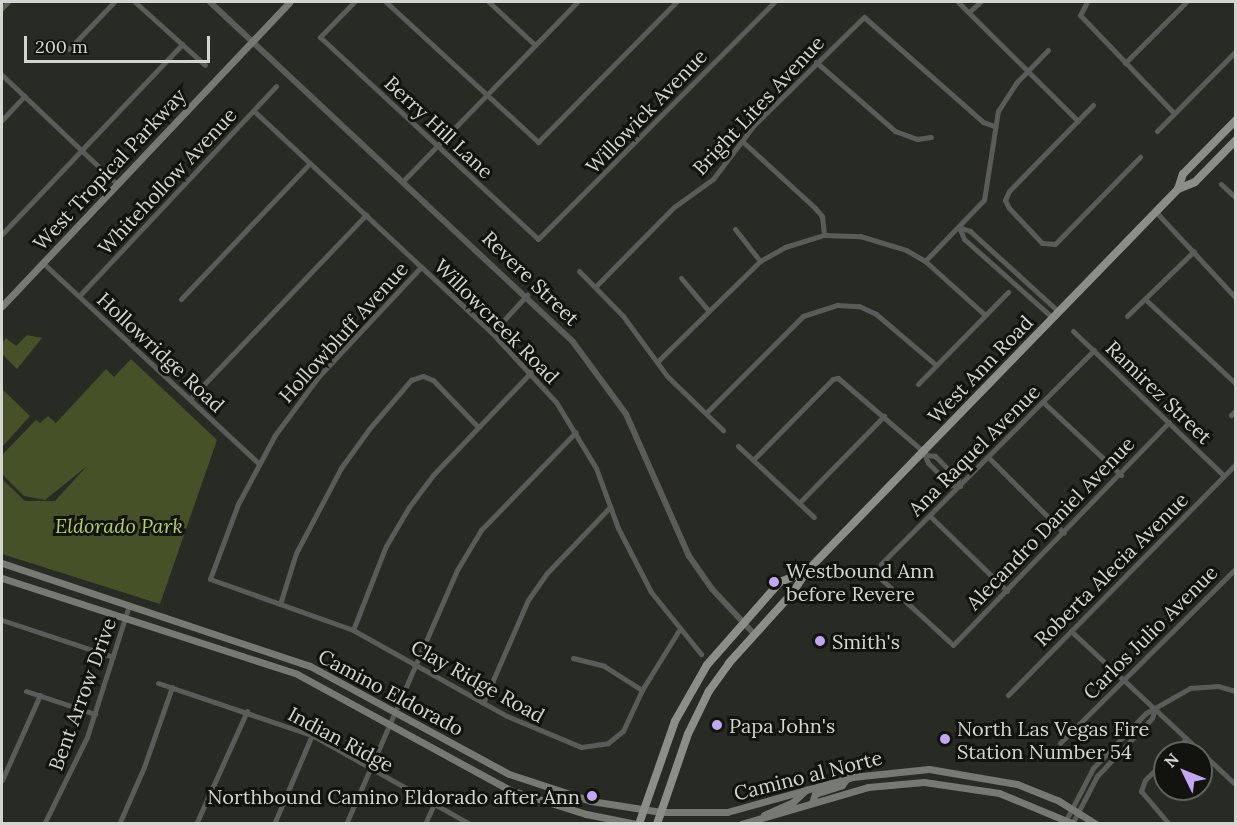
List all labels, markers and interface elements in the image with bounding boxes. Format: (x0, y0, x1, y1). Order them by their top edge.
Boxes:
scale bar (27, 24, 213, 62)
street label: Bright Lites Avenue (687, 30, 829, 180)
text: 200 m (35, 35, 88, 58)
street label: Willowick Avenue (581, 44, 711, 178)
street label: Berry Hill Lane (380, 71, 498, 183)
street label: West Tropical Parkway (28, 83, 190, 255)
street label: Whitehollow Avenue (93, 103, 241, 259)
street label: Revere Street (478, 226, 584, 330)
street label: Willowcreek Road (430, 254, 564, 388)
street label: Hollowbluff Avenue (273, 257, 413, 407)
street label: Hollowridge Road (92, 287, 230, 417)
street label: West Ann Road (923, 310, 1037, 428)
street label: Ramirez Street (1101, 335, 1217, 449)
street label: Ana Raquel Avenue (903, 379, 1045, 521)
street label: Alecandro Daniel Avenue (961, 431, 1139, 615)
street label: Roberta Alecia Avenue (1029, 487, 1193, 651)
park label: Eldorado Park (55, 513, 183, 537)
place label: Westbound Ann before Revere (786, 558, 934, 605)
street label: Carlos Julio Avenue (1078, 560, 1222, 704)
marker: Westbound Ann before Revere (767, 575, 781, 589)
street label: Bent Arrow Drive (43, 614, 121, 774)
place label: Smith's (832, 629, 900, 653)
street label: Clay Ridge Road (407, 634, 549, 728)
marker: Smith's (813, 634, 827, 648)
street label: Camino Eldorado (314, 644, 468, 740)
street label: Indian Ridge (284, 701, 398, 777)
place label: Papa John's (729, 713, 835, 737)
place label: North Las Vegas Fire Station Number 54 (957, 716, 1149, 763)
marker: Papa John's (710, 718, 724, 732)
marker: North Las Vegas Fire Station Number 54 (938, 732, 952, 746)
north arrow (1153, 741, 1213, 801)
street label: Camino al Norte (731, 745, 885, 805)
text: N (1160, 749, 1183, 771)
place label: Northbound Camino Eldorado after Ann (207, 784, 580, 808)
marker: Northbound Camino Eldorado after Ann (585, 789, 599, 803)

